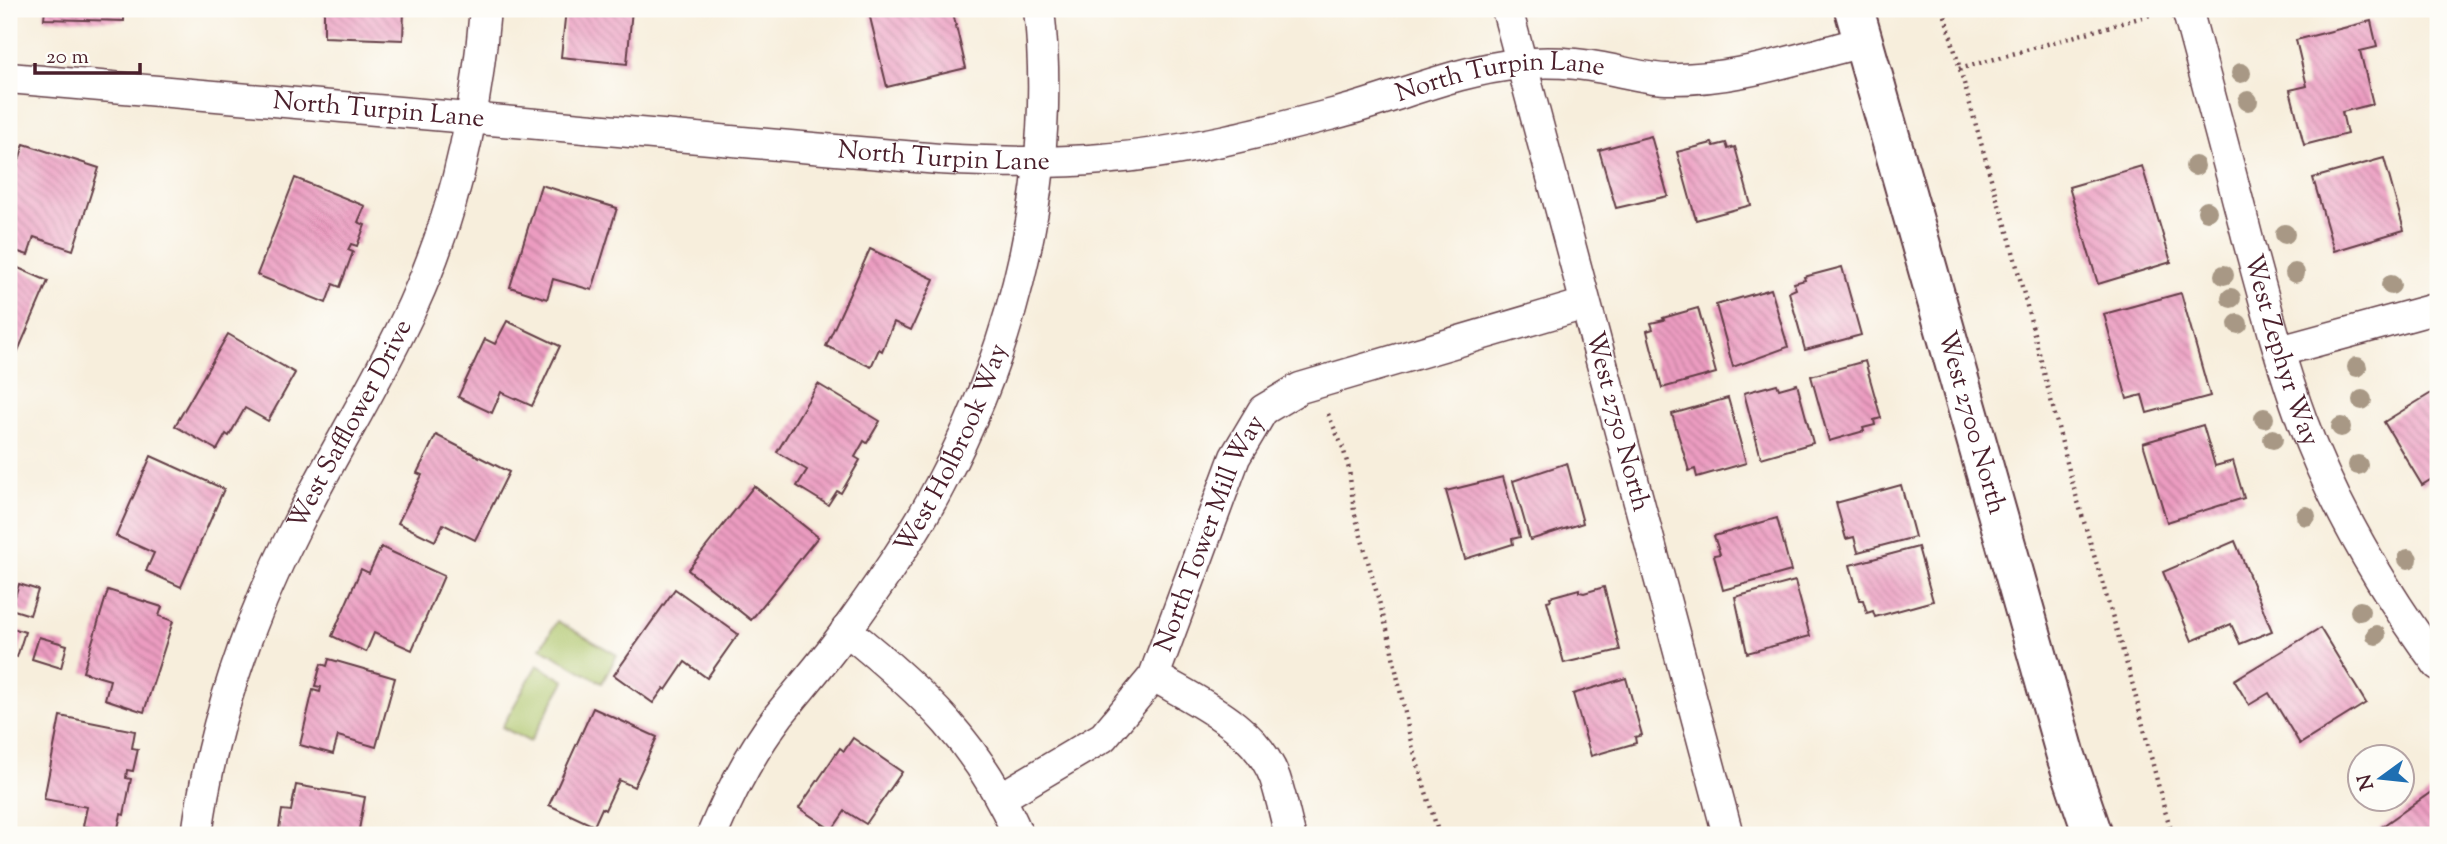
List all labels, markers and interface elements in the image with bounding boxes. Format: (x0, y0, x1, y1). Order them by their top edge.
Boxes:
scale bar (35, 32, 140, 76)
text: 20 m (46, 43, 89, 73)
street label: North Turpin Lane (1391, 44, 1608, 112)
street label: North Turpin Lane (271, 83, 486, 138)
street label: North Turpin Lane (836, 132, 1050, 181)
street label: West Zephyr Way (2234, 250, 2329, 452)
street label: West Safflower Drive (279, 313, 422, 536)
street label: West 2700 North (1928, 326, 2015, 519)
street label: West 2750 North (1576, 327, 1659, 516)
street label: West Holbrook Way (886, 339, 1017, 561)
street label: North Tower Mill Way (1146, 408, 1274, 658)
north arrow (2346, 742, 2416, 812)
text: N (2352, 771, 2382, 793)

